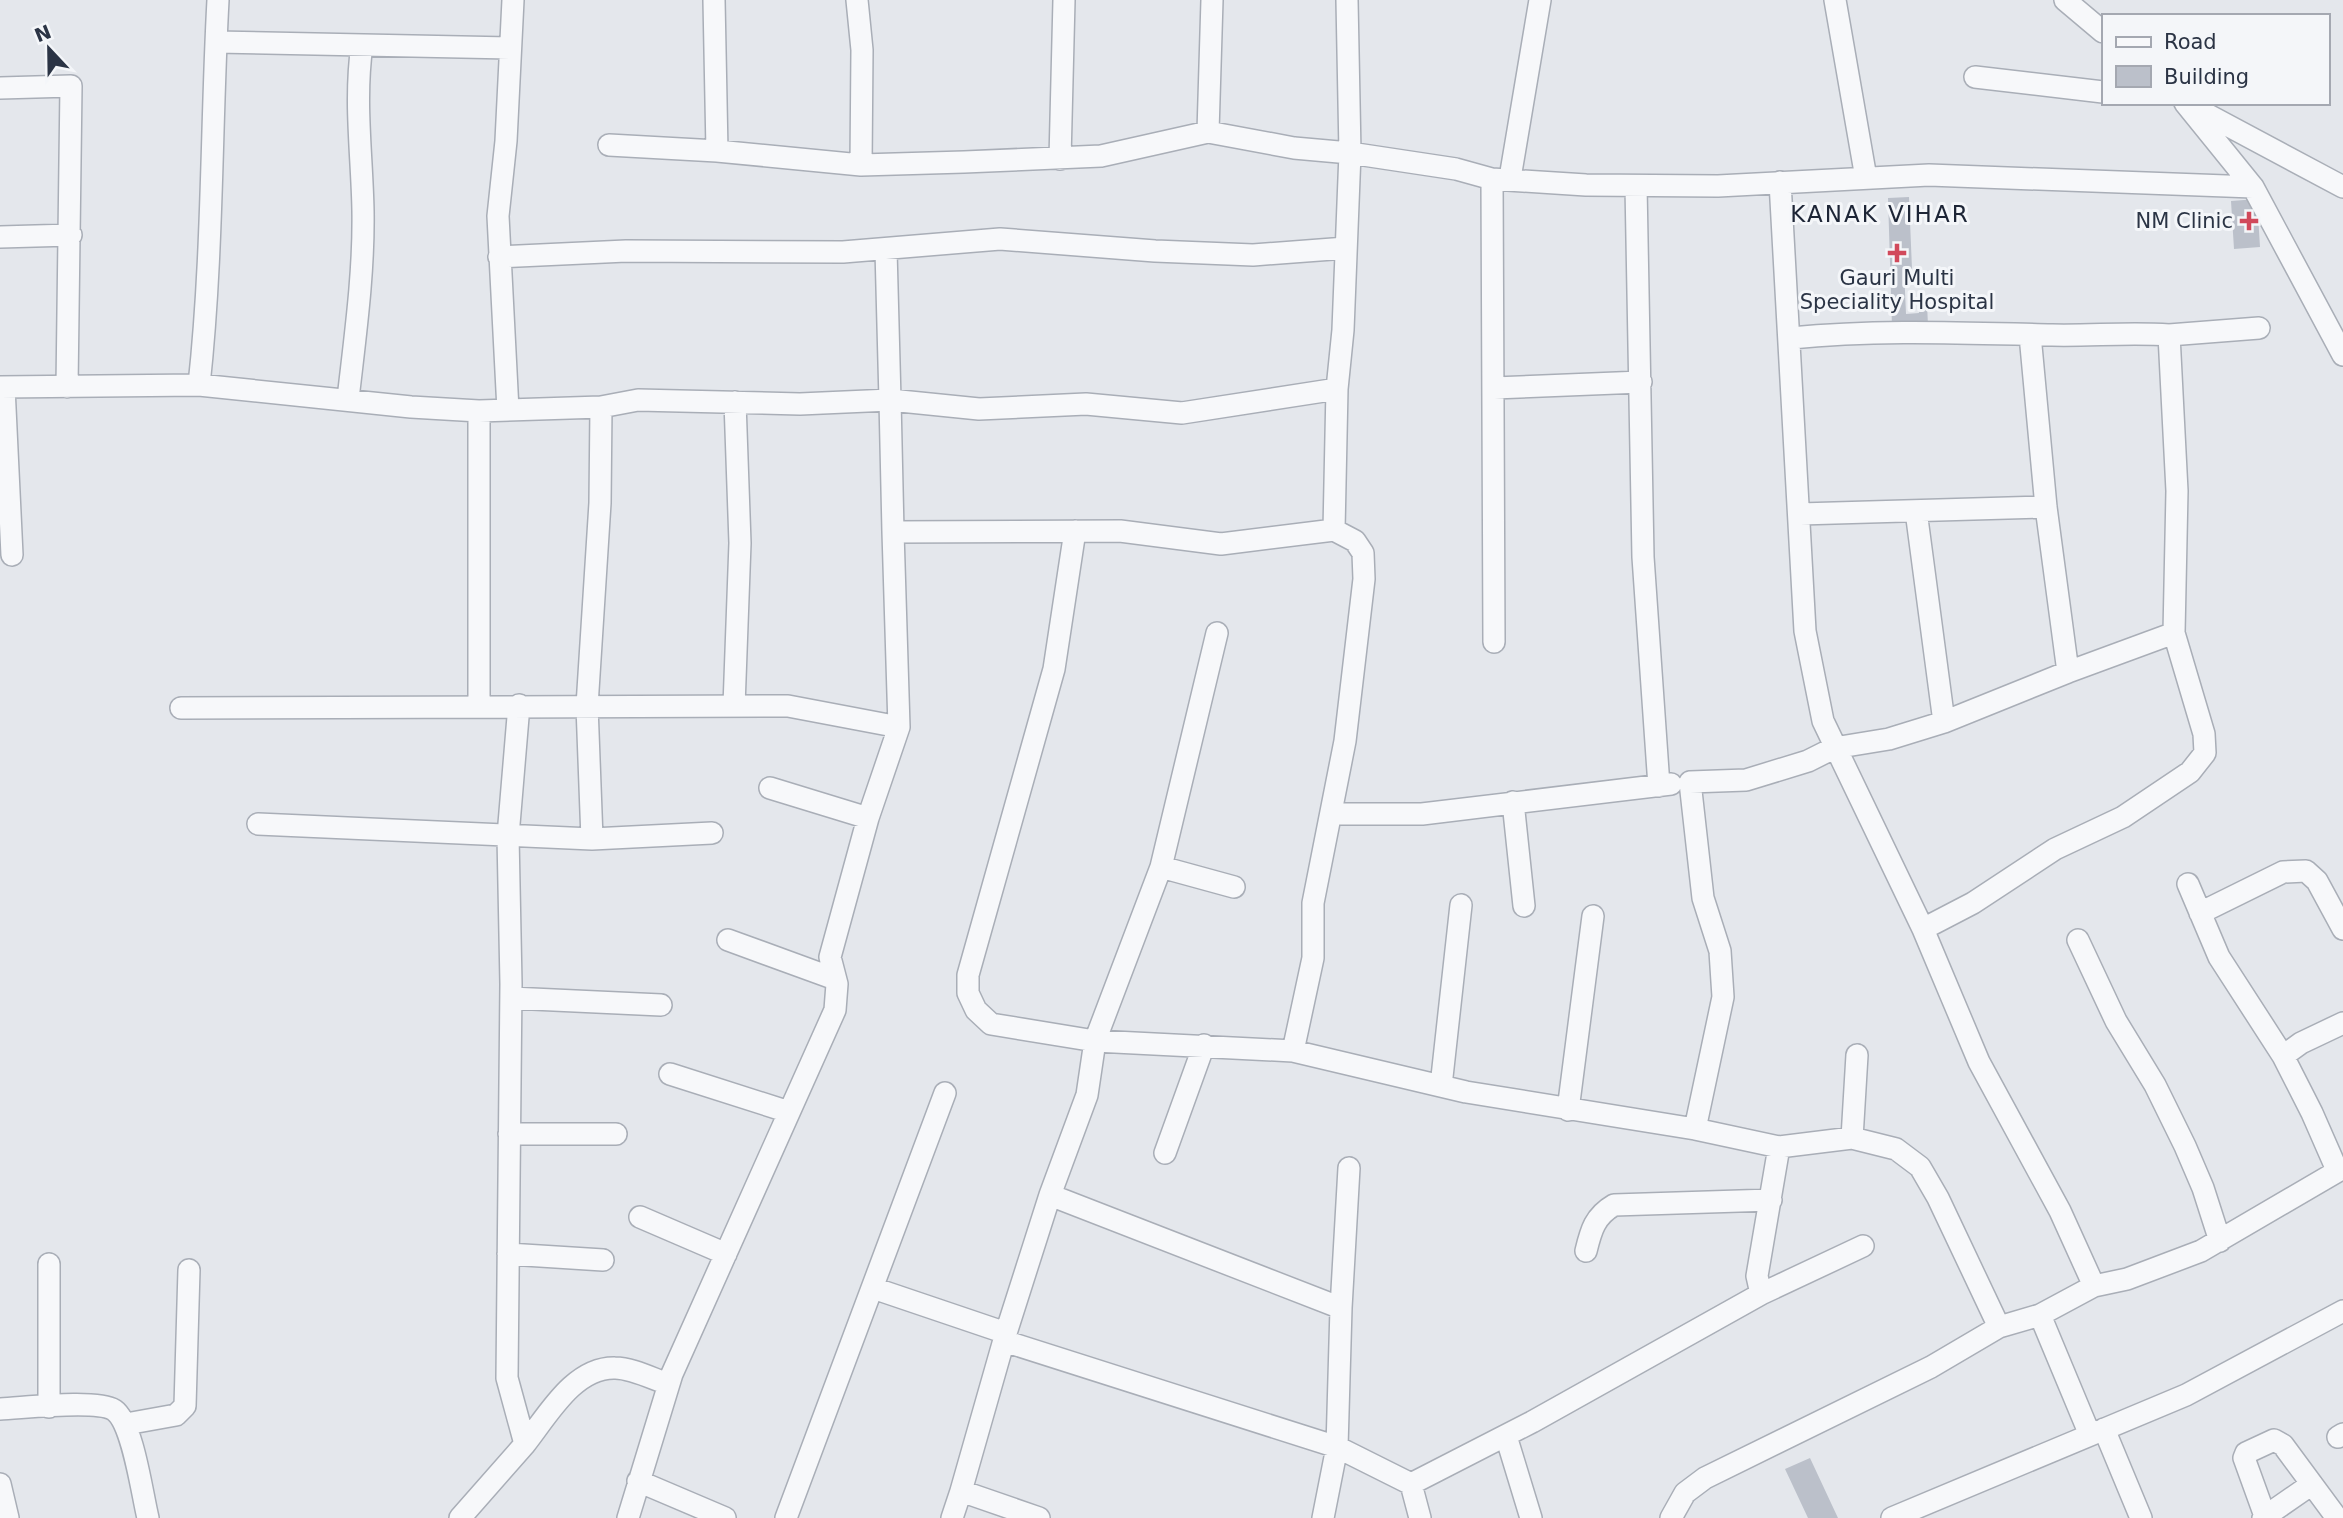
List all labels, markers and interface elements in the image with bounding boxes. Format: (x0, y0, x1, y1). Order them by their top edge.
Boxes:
north arrow (14, 14, 84, 84)
legend (2102, 14, 2329, 105)
text: N (31, 20, 54, 46)
text: Road (2164, 30, 2217, 54)
text: Building (2164, 65, 2249, 89)
district label: KANAK VIHAR (1790, 201, 1970, 227)
place label: NM Clinic (2135, 209, 2233, 233)
marker: NM Clinic (2239, 211, 2259, 231)
marker: Gauri Multi Speciality Hospital (1887, 243, 1907, 263)
place label: Gauri Multi Speciality Hospital (1800, 266, 1994, 314)

